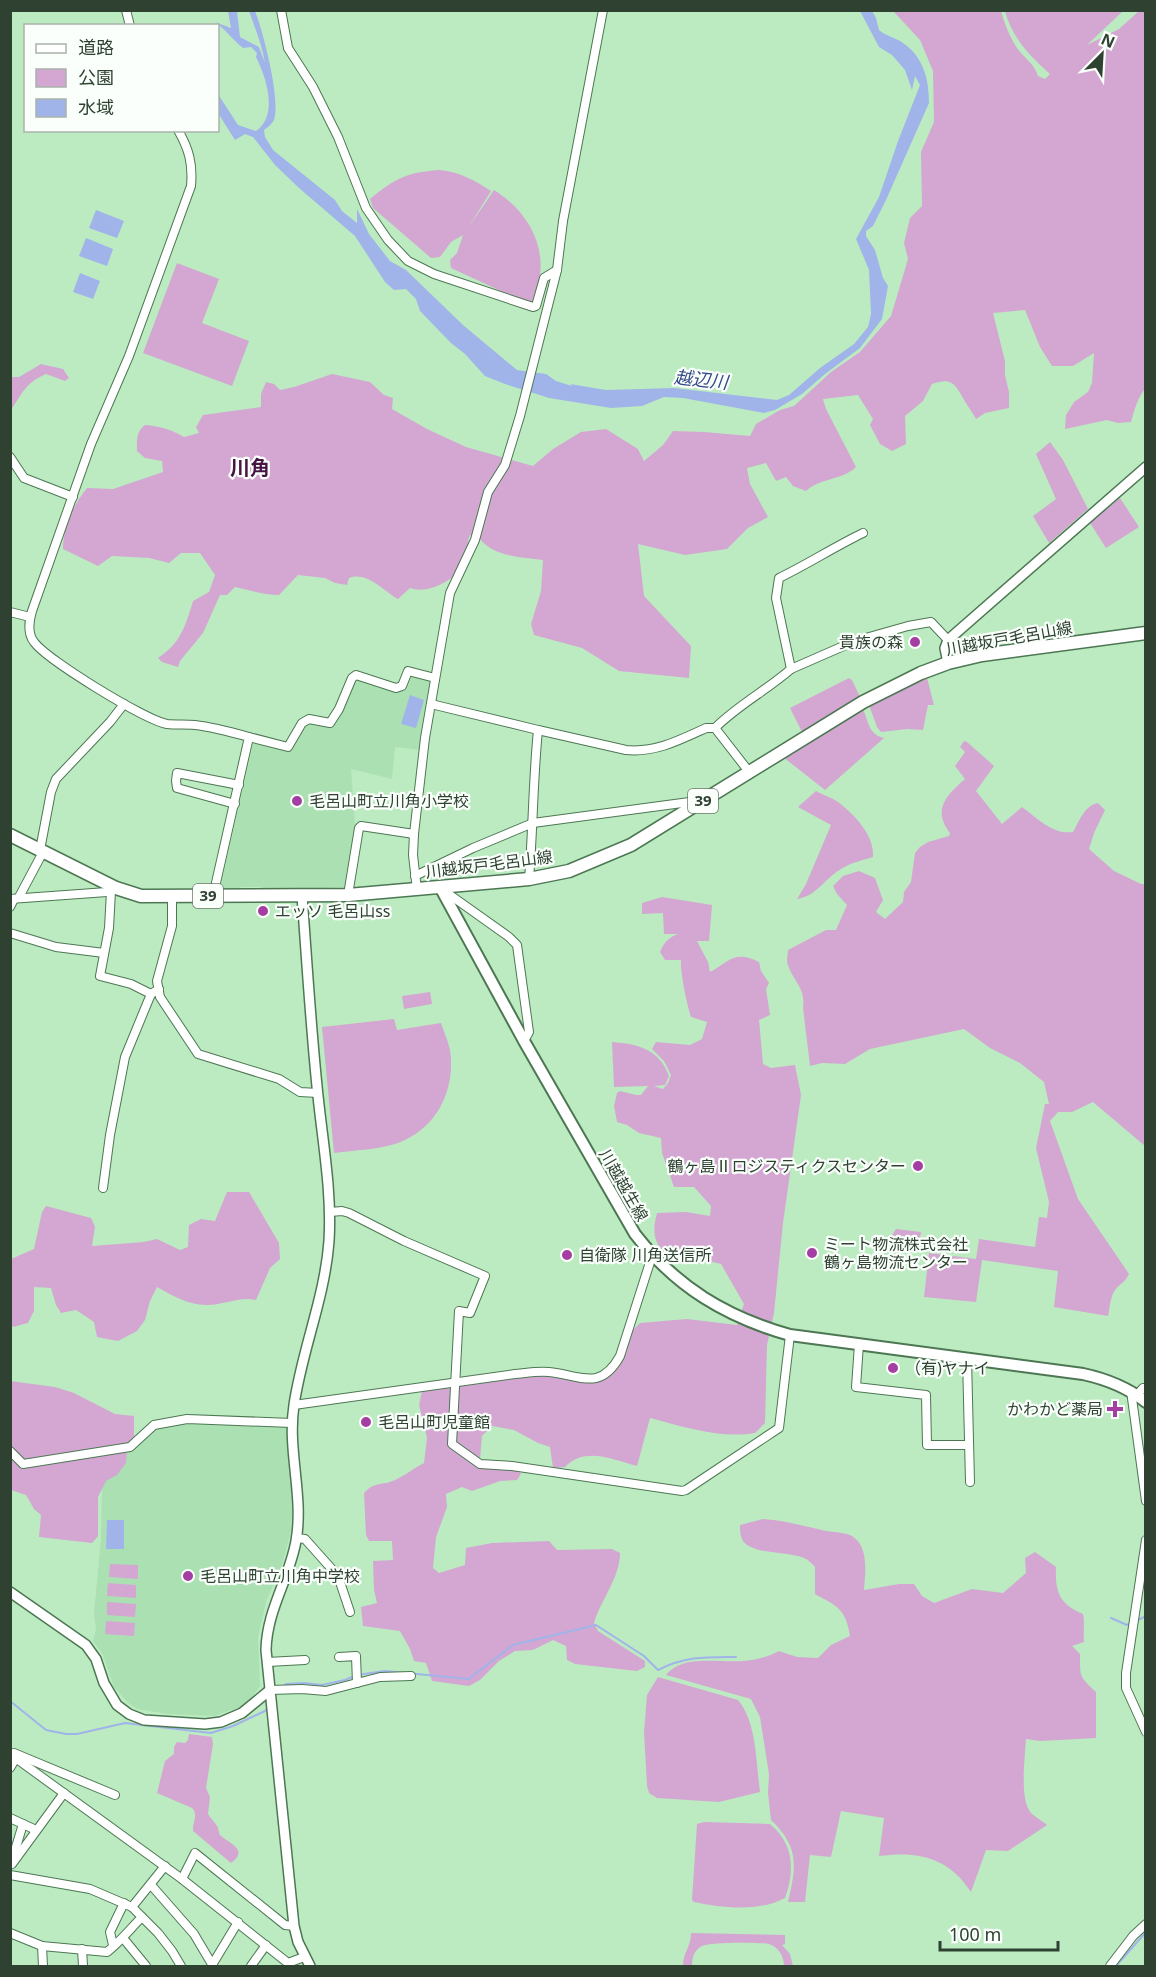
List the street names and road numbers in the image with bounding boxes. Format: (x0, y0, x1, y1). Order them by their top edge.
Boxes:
street label: 川越坂戸毛呂山線 (944, 616, 1074, 660)
road number: 39 (688, 789, 718, 813)
street label: 川越坂戸毛呂山線 (424, 845, 554, 883)
road number: 39 (193, 884, 223, 908)
street label: 川越越生線 (594, 1145, 654, 1225)

